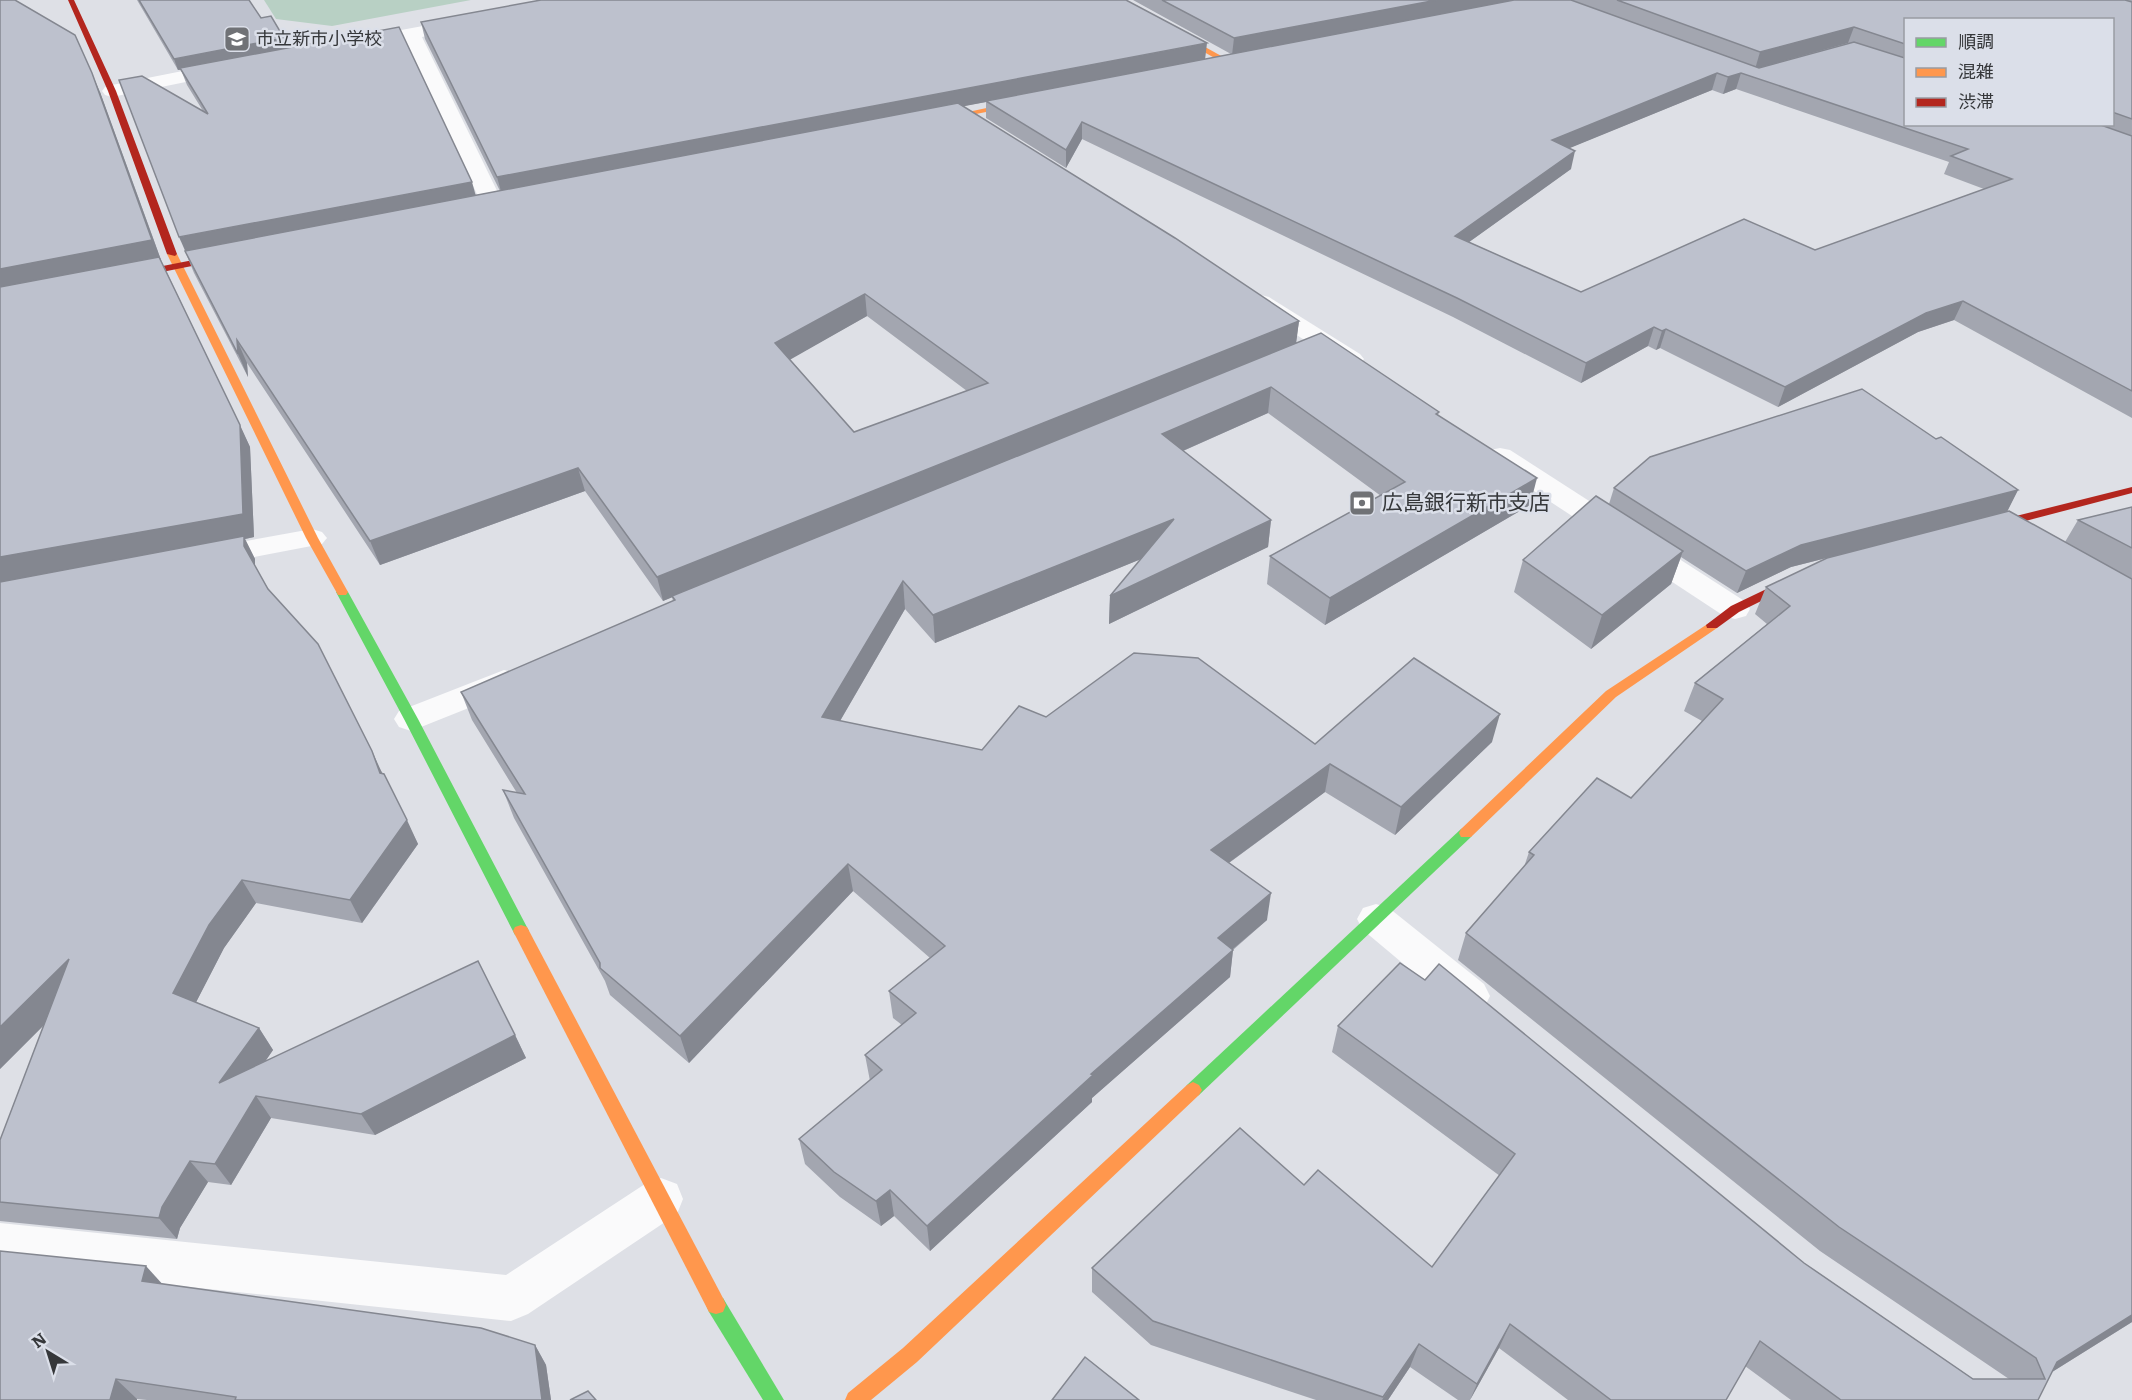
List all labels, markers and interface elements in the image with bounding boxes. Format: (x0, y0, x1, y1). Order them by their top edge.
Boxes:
legend (1904, 18, 2114, 126)
school or university icon: 市立新市小学校 (222, 24, 252, 54)
place label: 市立新市小学校 (256, 24, 382, 51)
text: 順調 (1958, 27, 1994, 54)
text: 混雑 (1958, 57, 1994, 84)
text: 渋滞 (1958, 87, 1994, 114)
place label: 広島銀行新市支店 (1382, 485, 1550, 516)
bank icon: 広島銀行新市支店 (1347, 488, 1377, 518)
north arrow (18, 1322, 78, 1382)
text: N (25, 1326, 51, 1353)

